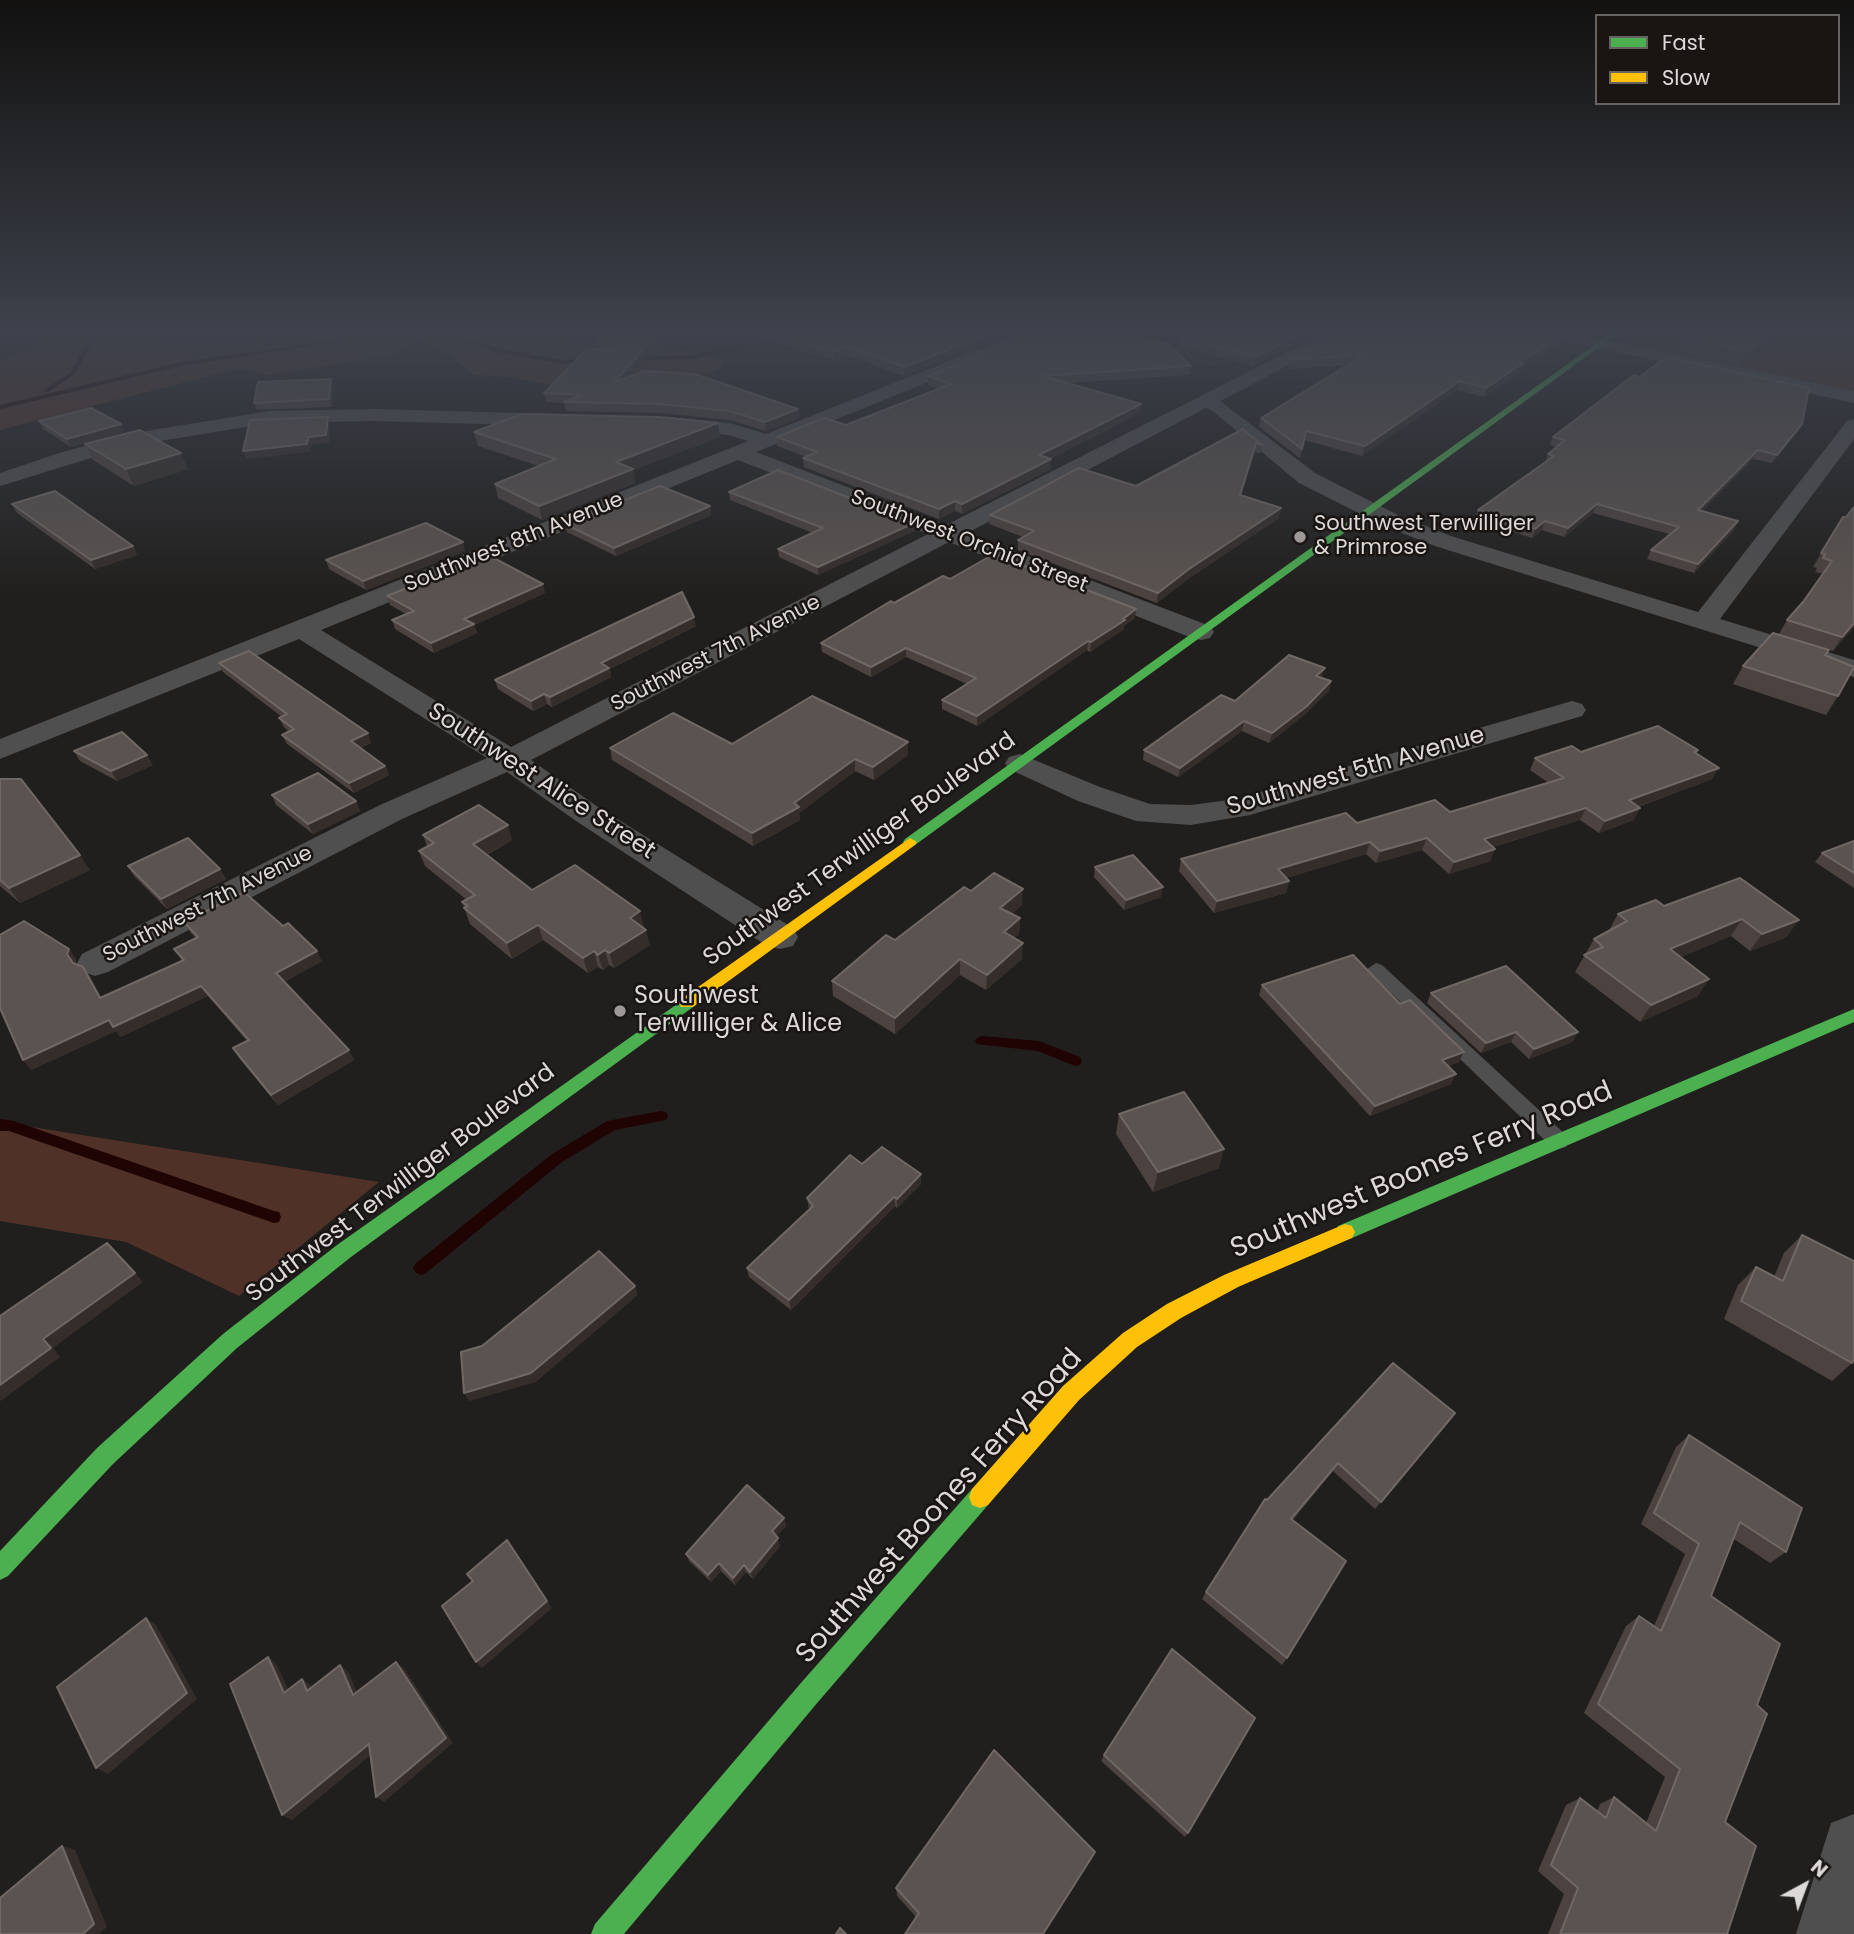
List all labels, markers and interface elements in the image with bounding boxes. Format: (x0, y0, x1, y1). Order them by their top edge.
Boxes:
legend (1595, 14, 1840, 105)
text: Fast (1662, 28, 1705, 57)
text: Slow (1662, 63, 1710, 92)
street label: Southwest Orchid Street (847, 485, 1091, 599)
street label: Southwest 8th Avenue (401, 488, 627, 598)
place label: Southwest Terwilliger & Primrose (1314, 512, 1534, 562)
marker: Southwest Terwilliger & Primrose (1292, 529, 1308, 545)
street label: Southwest 7th Avenue (607, 590, 825, 718)
street label: Southwest Alice Street (422, 698, 660, 866)
street label: Southwest 5th Avenue (1224, 721, 1488, 823)
street label: Southwest Terwilliger Boulevard (698, 727, 1022, 973)
street label: Southwest 7th Avenue (99, 841, 317, 969)
place label: Southwest Terwilliger & Alice (634, 983, 842, 1039)
marker: Southwest Terwilliger & Alice (612, 1003, 628, 1019)
street label: Southwest Terwilliger Boulevard (241, 1059, 561, 1309)
street label: Southwest Boones Ferry Road (1226, 1075, 1618, 1267)
street label: Southwest Boones Ferry Road (790, 1343, 1090, 1671)
north arrow (1770, 1850, 1840, 1920)
text: N (1805, 1854, 1833, 1884)

